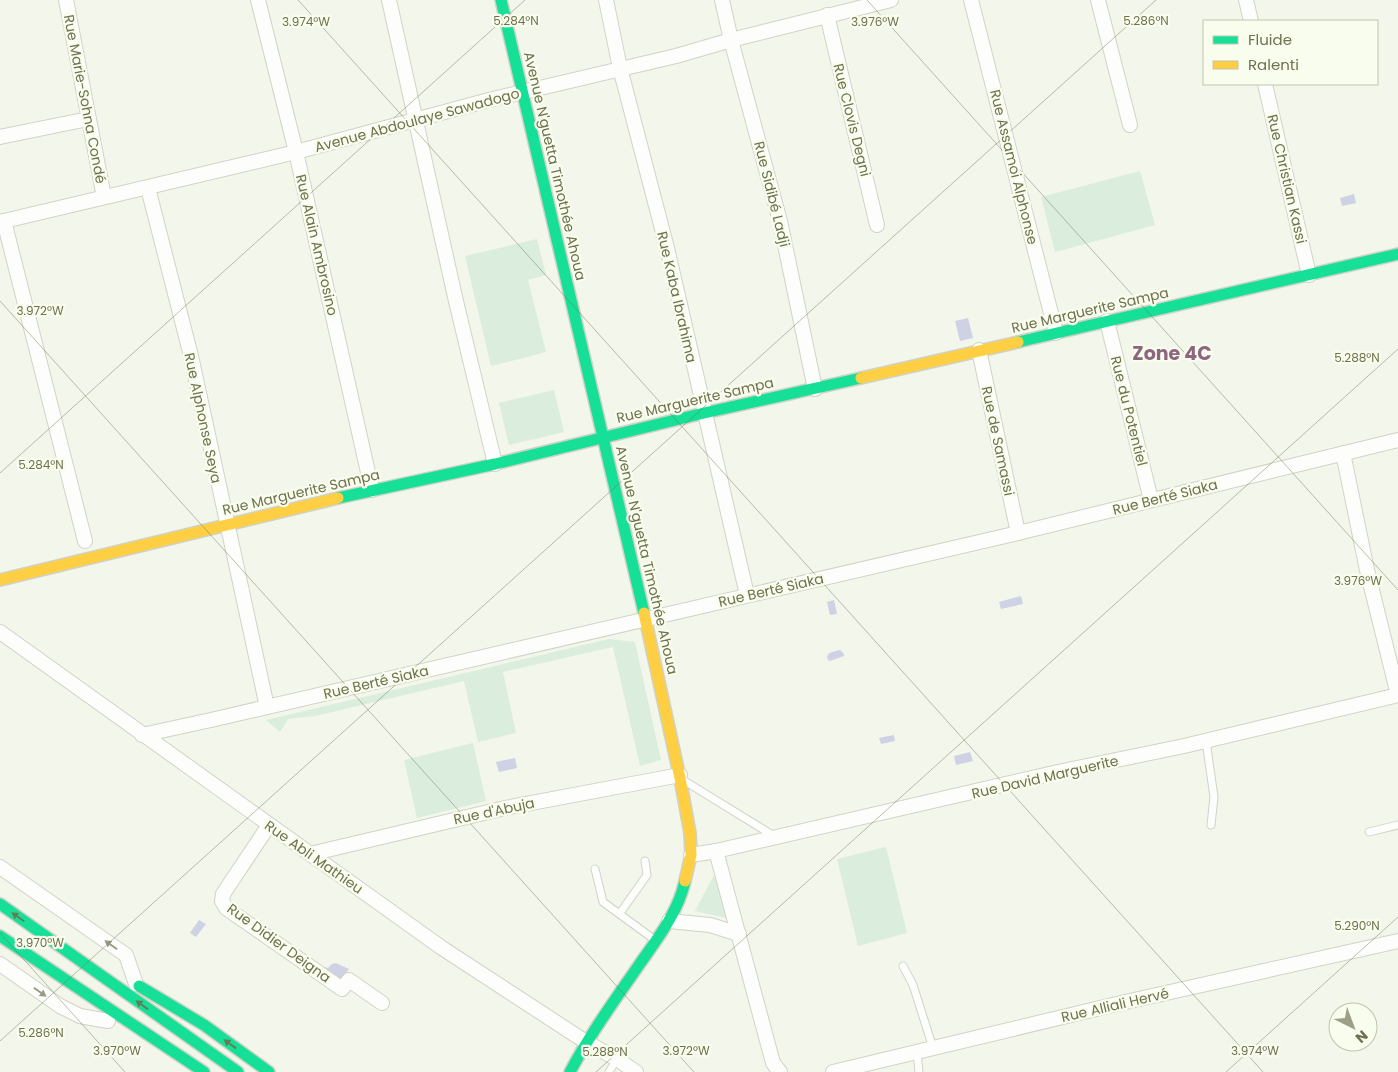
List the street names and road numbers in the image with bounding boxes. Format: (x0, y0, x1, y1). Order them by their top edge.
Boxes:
street label: Rue Marie-Sohna Condé (59, 13, 111, 185)
street label: Avenue N'guetta Timothée Ahoua (519, 50, 591, 282)
street label: Rue Clovis Degni (828, 61, 876, 179)
street label: Avenue Abdoulaye Sawadogo (312, 83, 522, 157)
street label: Rue Assamoi Alphonse (985, 87, 1043, 247)
street label: Rue Christian Kassi (1262, 112, 1312, 246)
street label: Rue Sidibé Ladji (749, 139, 795, 249)
street label: Rue Alain Ambrosino (291, 172, 343, 318)
street label: Rue Kaba Ibrahima (652, 229, 702, 365)
street label: Rue Marguerite Sampa (1009, 282, 1171, 338)
street label: Rue Alphonse Seya (179, 351, 227, 485)
street label: Rue du Potentiel (1106, 354, 1152, 468)
street label: Rue Marguerite Sampa (614, 372, 776, 428)
street label: Rue de Samassi (977, 384, 1019, 498)
street label: Avenue N'guetta Timothée Ahoua (611, 444, 683, 676)
street label: Rue Marguerite Sampa (220, 464, 382, 520)
street label: Rue Berté Siaka (1110, 474, 1220, 520)
street label: Rue Berté Siaka (716, 568, 826, 612)
street label: Rue Berté Siaka (321, 660, 431, 704)
street label: Rue David Marguerite (970, 750, 1121, 804)
street label: Rue d'Abuja (452, 793, 536, 829)
street label: Rue Abli Mathieu (261, 816, 367, 898)
street label: Rue Didier Deigna (223, 899, 335, 987)
street label: Rue Alliali Hervé (1059, 983, 1171, 1027)

